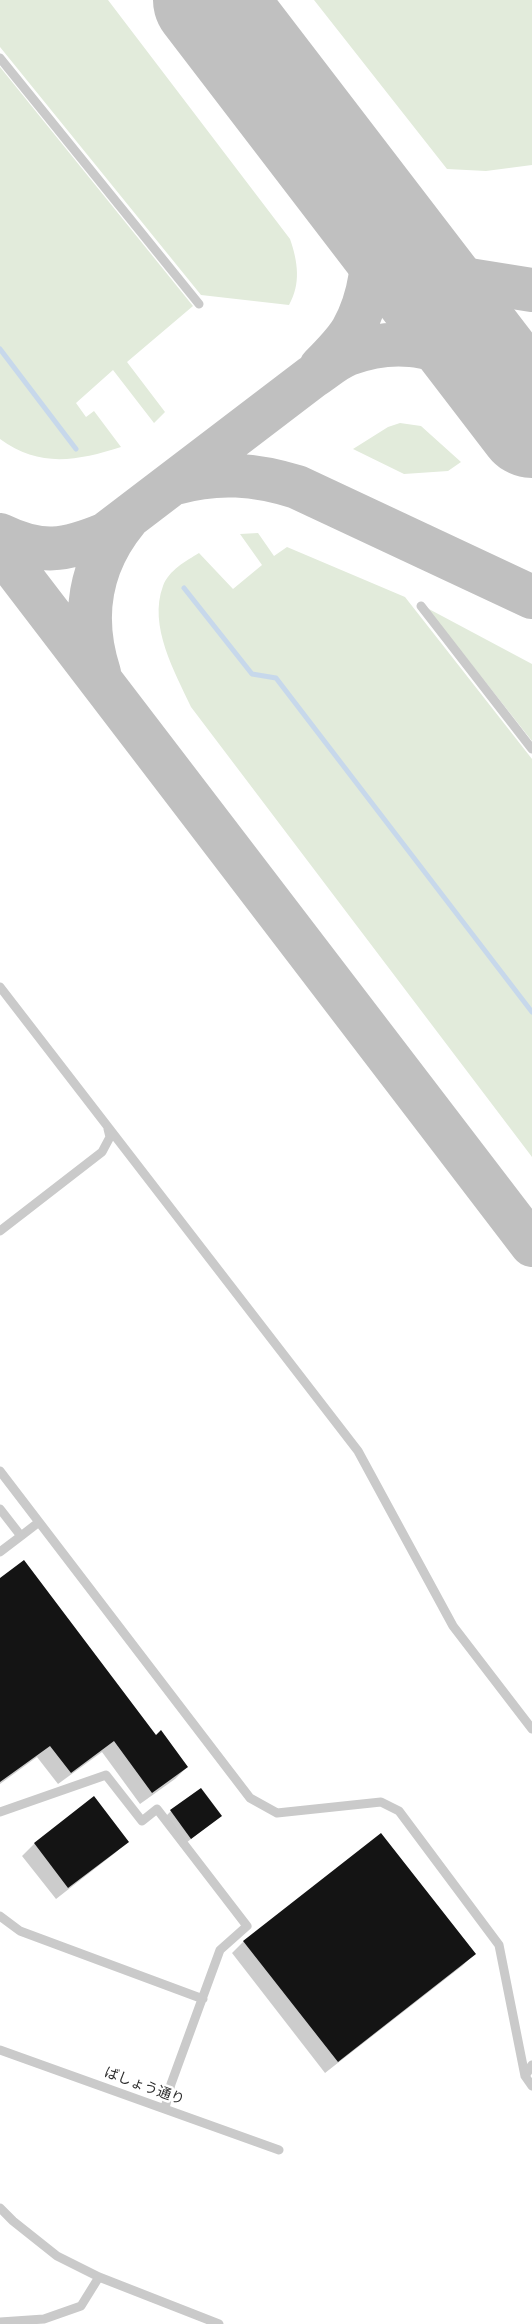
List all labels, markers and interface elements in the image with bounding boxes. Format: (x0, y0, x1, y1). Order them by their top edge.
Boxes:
street label: ばしょう通り (102, 2065, 186, 2109)

